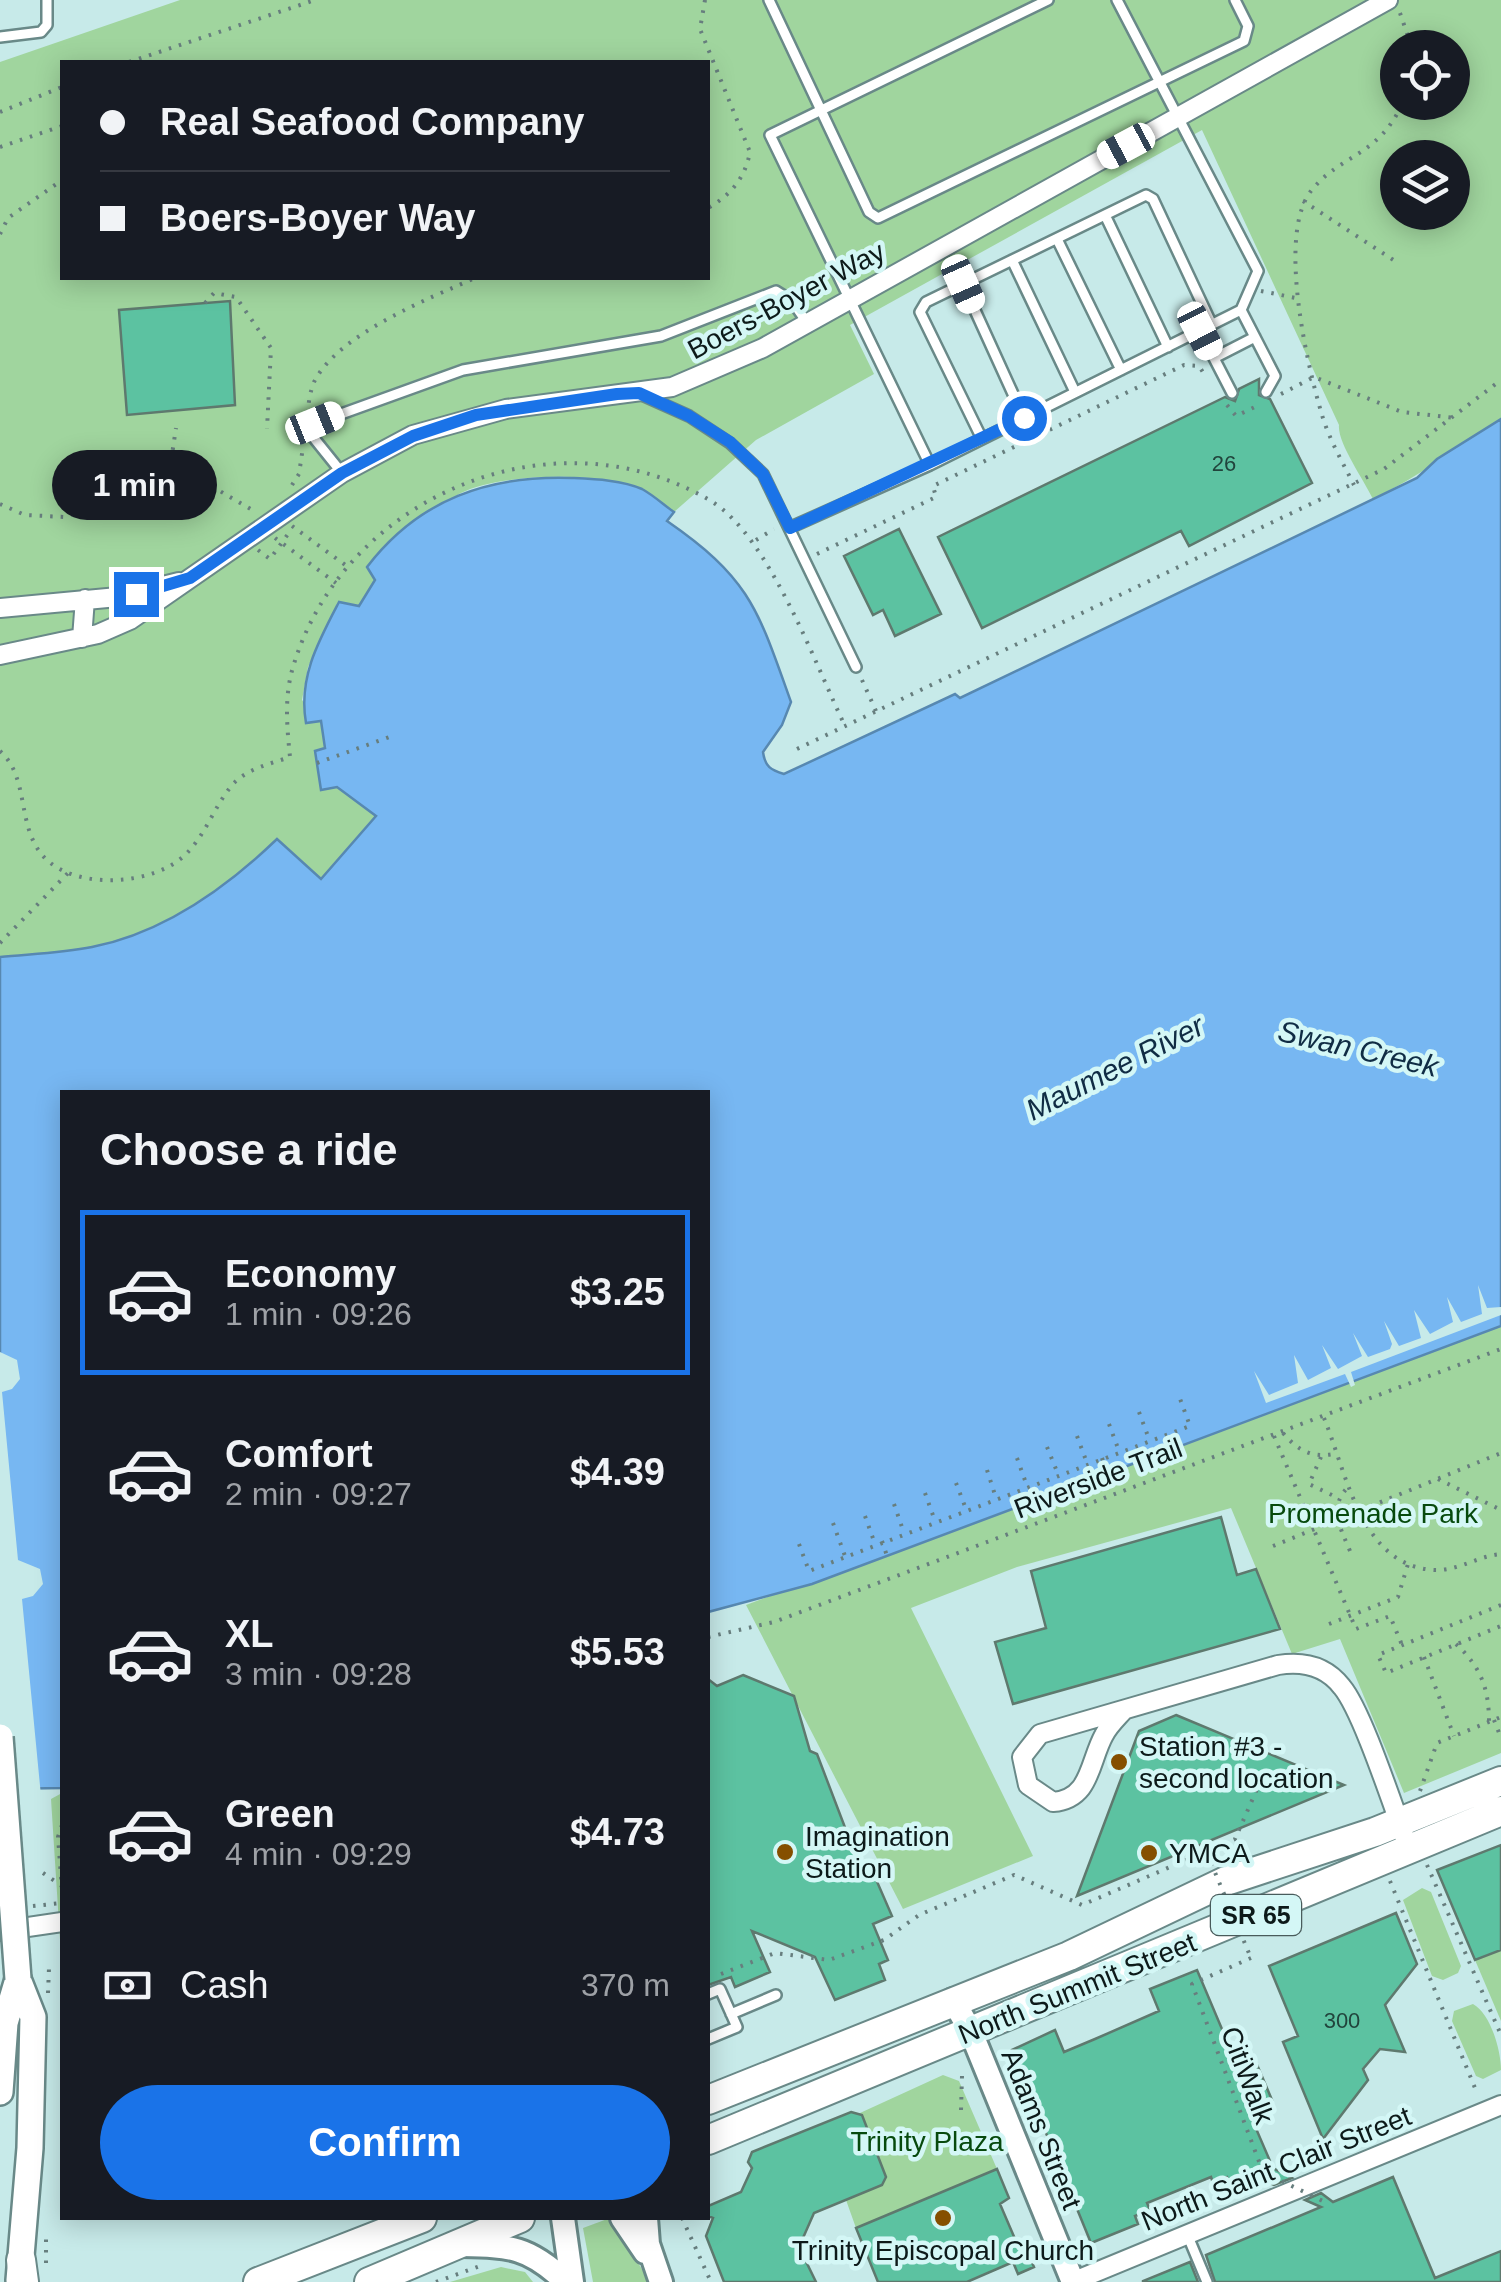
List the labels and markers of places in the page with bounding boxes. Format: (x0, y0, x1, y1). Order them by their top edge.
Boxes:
place label: Station #3 - second location (1139, 1731, 1334, 1794)
marker: Station #3 - second location (1108, 1751, 1130, 1773)
place label: Imagination Station (805, 1821, 950, 1884)
place label: YMCA (1169, 1838, 1250, 1869)
marker: Imagination Station (774, 1841, 796, 1863)
marker: YMCA (1138, 1842, 1160, 1864)
marker: Trinity Episcopal Church (932, 2207, 954, 2229)
place label: Trinity Episcopal Church (792, 2235, 1094, 2266)

